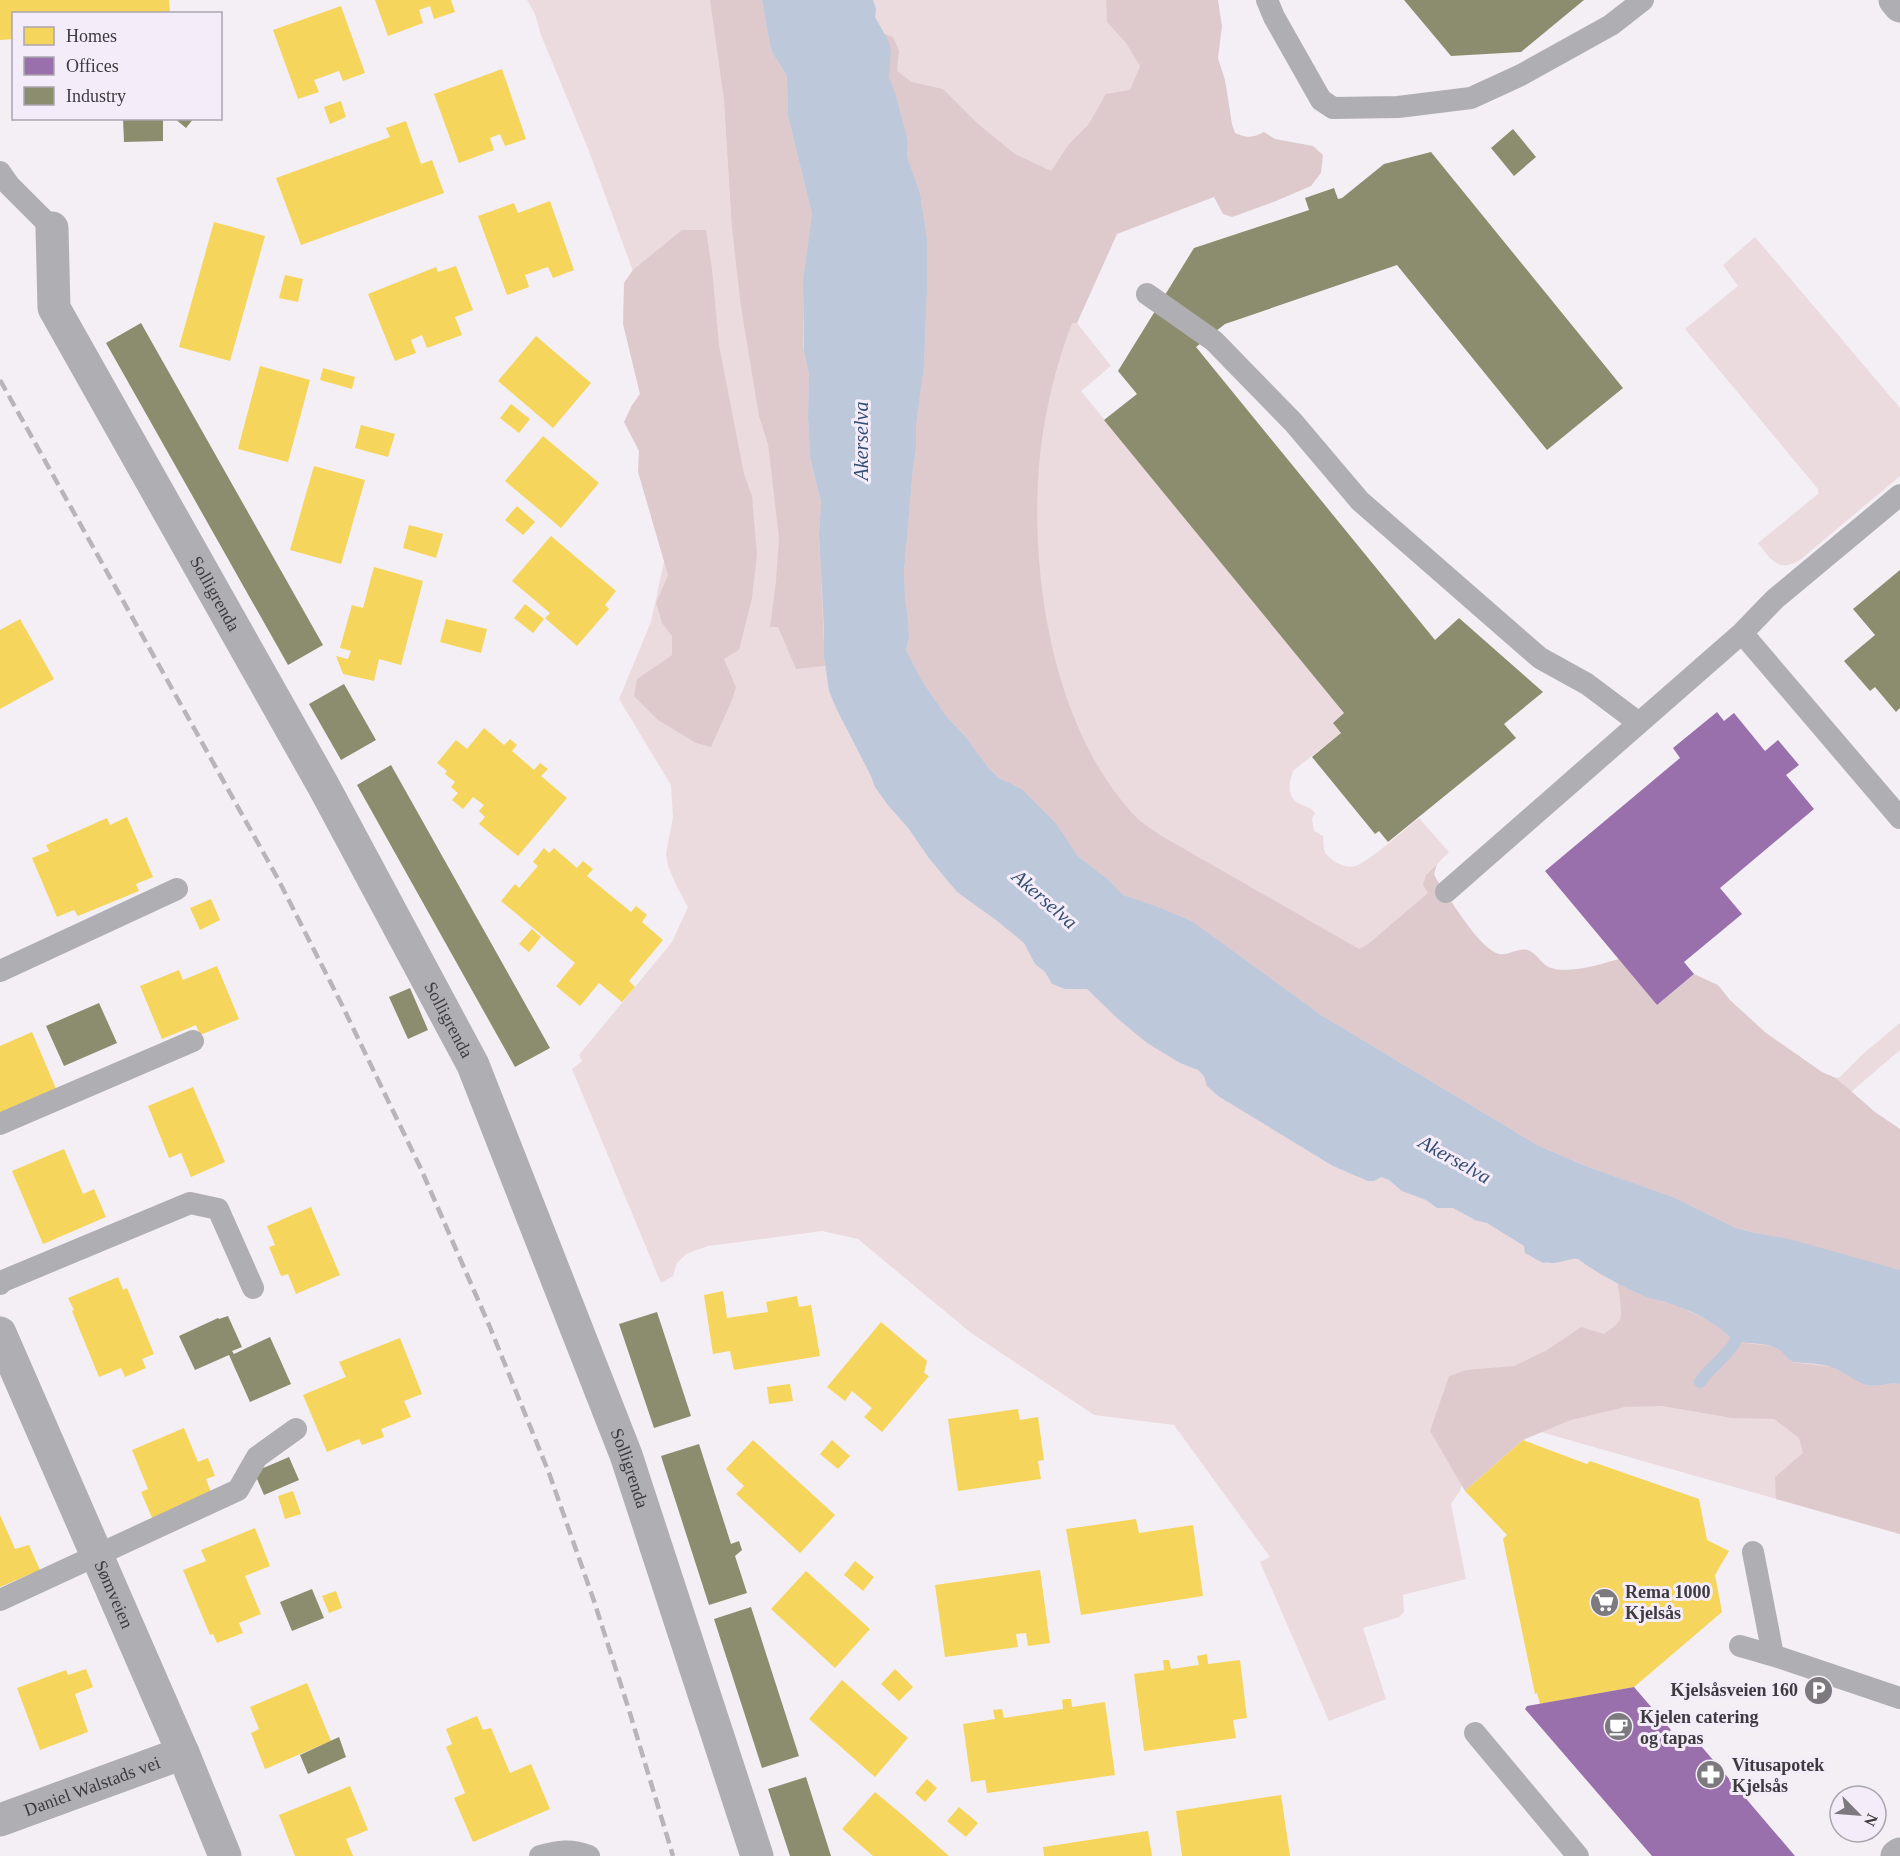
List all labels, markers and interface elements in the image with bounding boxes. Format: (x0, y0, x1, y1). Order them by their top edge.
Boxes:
legend (12, 12, 222, 120)
text: Homes (66, 26, 117, 46)
text: Offices (66, 56, 119, 76)
text: Industry (66, 86, 126, 106)
water label: Akerselva (850, 402, 872, 482)
street label: Solligrenda (186, 553, 244, 635)
water label: Akerselva (1007, 864, 1082, 933)
street label: Solligrenda (420, 978, 477, 1061)
water label: Akerselva (1413, 1129, 1495, 1188)
street label: Solligrenda (607, 1426, 653, 1511)
street label: Sømveien (90, 1557, 137, 1631)
place label: Rema 1000 Kjelsås (1625, 1582, 1710, 1623)
supermarket icon: Rema 1000 Kjelsås (1588, 1586, 1620, 1618)
parking icon: Kjelsåsveien 160 (1803, 1674, 1835, 1706)
place label: Kjelsåsveien 160 (1671, 1680, 1798, 1700)
place label: Kjelen catering og tapas (1640, 1707, 1758, 1748)
cafe icon: Kjelen catering og tapas (1603, 1711, 1635, 1743)
street label: Daniel Walstads vei (21, 1752, 163, 1820)
place label: Vitusapotek Kjelsås (1732, 1755, 1824, 1796)
pharmacy icon: Vitusapotek Kjelsås (1695, 1759, 1727, 1791)
north arrow (1828, 1784, 1888, 1844)
text: N (1861, 1811, 1881, 1829)

